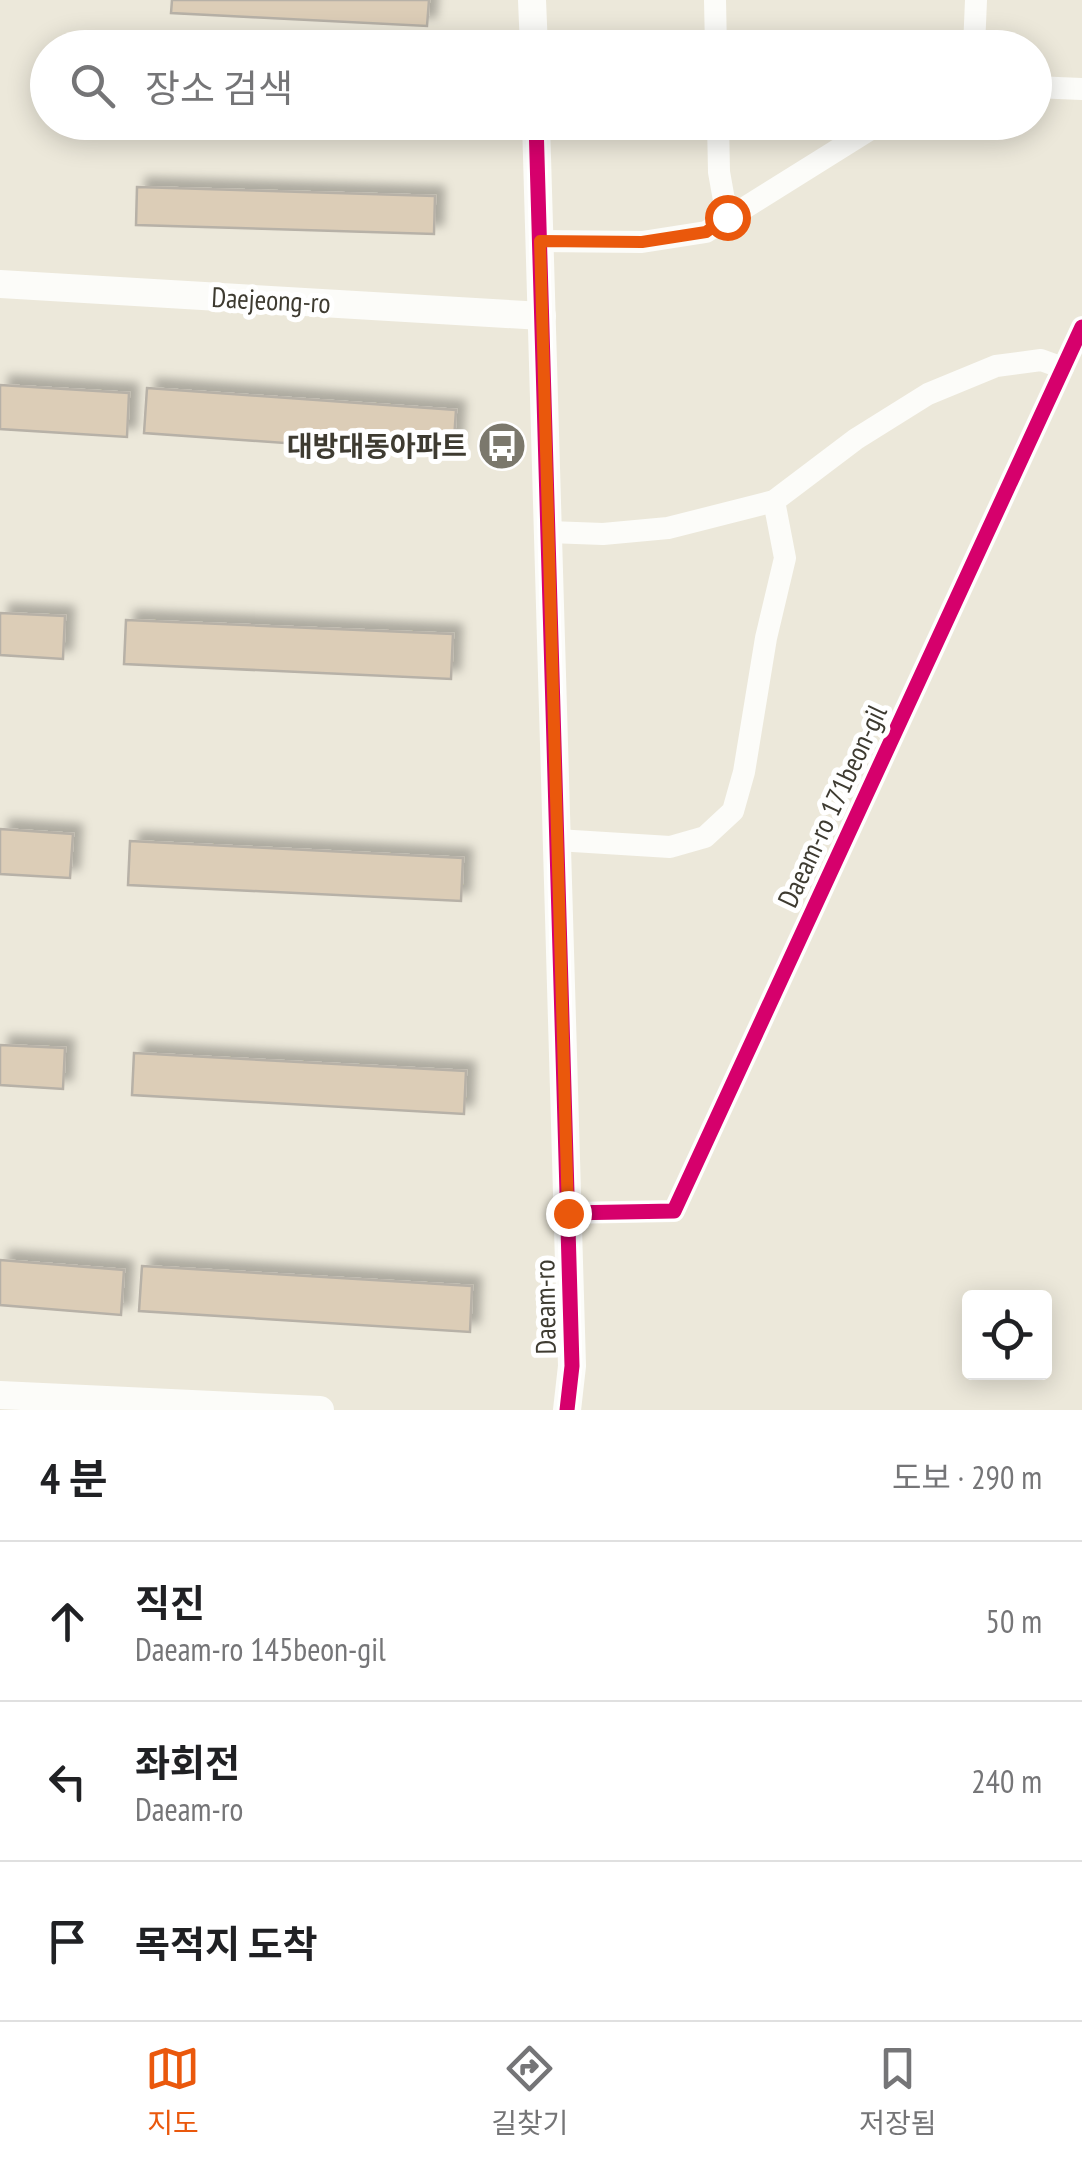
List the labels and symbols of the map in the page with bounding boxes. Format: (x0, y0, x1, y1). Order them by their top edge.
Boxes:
route start (705, 195, 751, 241)
street label: Daejeong-ro (211, 278, 332, 321)
bus stop icon: 대방대동아파트 (476, 420, 528, 472)
place label: 대방대동아파트 (287, 427, 467, 464)
street label: Daeam-ro 171beon-gil (768, 698, 895, 913)
route end (546, 1191, 592, 1237)
street label: Daeam-ro (525, 1259, 564, 1355)

